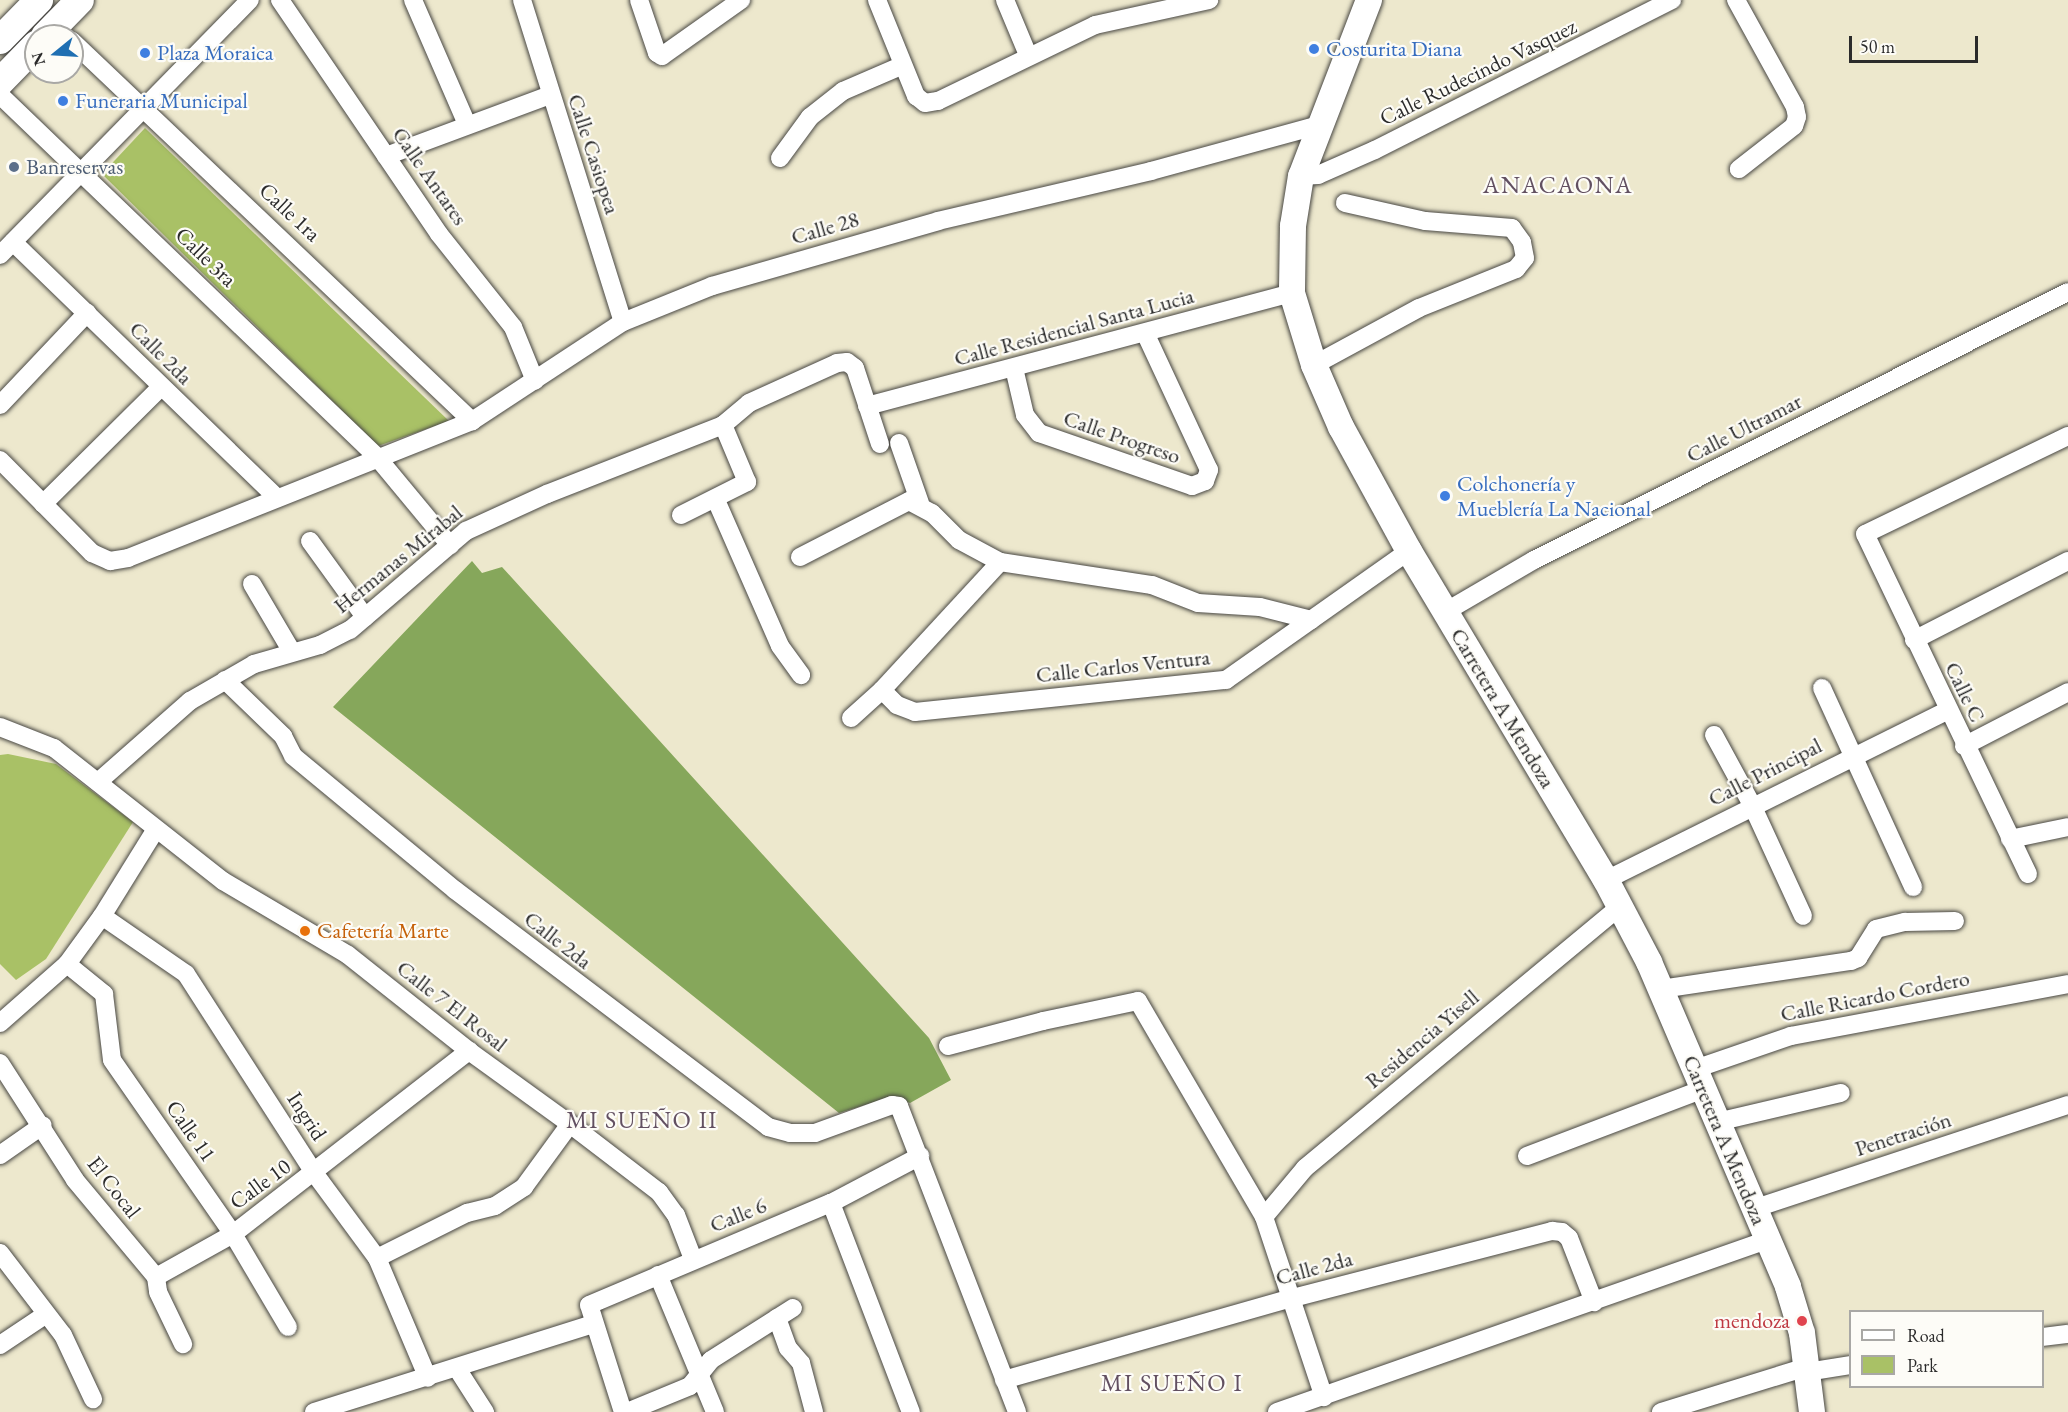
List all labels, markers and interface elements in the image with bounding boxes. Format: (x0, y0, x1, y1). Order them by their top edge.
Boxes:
street label: Calle Rudecindo Vasquez (1375, 13, 1581, 131)
north arrow (24, 24, 84, 84)
scale bar (1852, 24, 1981, 62)
text: 50 m (1860, 35, 1895, 58)
place label: Costurita Diana (1326, 36, 1462, 62)
place label: Plaza Moraica (157, 40, 273, 66)
marker: Costurita Diana (1307, 42, 1321, 56)
marker: Plaza Moraica (138, 46, 152, 60)
text: N (26, 50, 50, 69)
place label: Funeraria Municipal (75, 88, 248, 114)
street label: Calle Casiopea (562, 91, 626, 217)
marker: Funeraria Municipal (56, 94, 70, 108)
street label: Calle Antares (387, 122, 473, 230)
place label: Banreservas (26, 154, 123, 180)
marker: Banreservas (7, 160, 21, 174)
district label: ANACAONA (1483, 171, 1633, 199)
street label: Calle 1ra (254, 177, 326, 247)
street label: Calle 28 (788, 206, 862, 250)
street label: Calle 3ra (170, 222, 242, 292)
street label: Calle Residencial Santa Lucia (951, 282, 1197, 372)
street label: Calle 2da (124, 316, 198, 390)
street label: Calle Ultramar (1682, 388, 1806, 468)
street label: Calle Progreso (1060, 405, 1184, 469)
place label: Colchonería y Mueblería La Nacional (1457, 470, 1651, 522)
marker: Colchonería y Mueblería La Nacional (1438, 489, 1452, 503)
street label: Hermanas Mirabal (328, 499, 468, 619)
street label: Carretera A Mendoza (1445, 623, 1561, 793)
street label: Calle Carlos Ventura (1035, 644, 1211, 688)
street label: Calle C (1939, 658, 1991, 726)
street label: Calle Principal (1704, 732, 1826, 812)
street label: Calle 2da (519, 905, 597, 975)
place label: Cafetería Marte (317, 918, 449, 944)
marker: Cafetería Marte (298, 924, 312, 938)
street label: Calle 7 El Rosal (392, 955, 512, 1057)
street label: Calle Ricardo Cordero (1778, 965, 1972, 1027)
street label: Residencia Yisell (1360, 984, 1484, 1094)
street label: Carretera A Mendoza (1677, 1051, 1773, 1229)
street label: Ingrid (282, 1087, 332, 1145)
street label: Calle 11 (160, 1095, 222, 1167)
district label: MI SUEÑO II (566, 1106, 718, 1134)
street label: Penetración (1852, 1106, 1954, 1162)
street label: El Cocal (82, 1151, 146, 1223)
street label: Calle 10 (224, 1153, 296, 1215)
street label: Calle 6 (706, 1192, 770, 1238)
street label: Calle 2da (1273, 1245, 1355, 1291)
place label: mendoza (1714, 1308, 1790, 1334)
legend (1849, 1310, 2044, 1388)
marker: mendoza (1795, 1314, 1809, 1328)
text: Road (1907, 1324, 1945, 1347)
text: Park (1907, 1354, 1938, 1377)
district label: MI SUEÑO I (1101, 1369, 1243, 1397)

